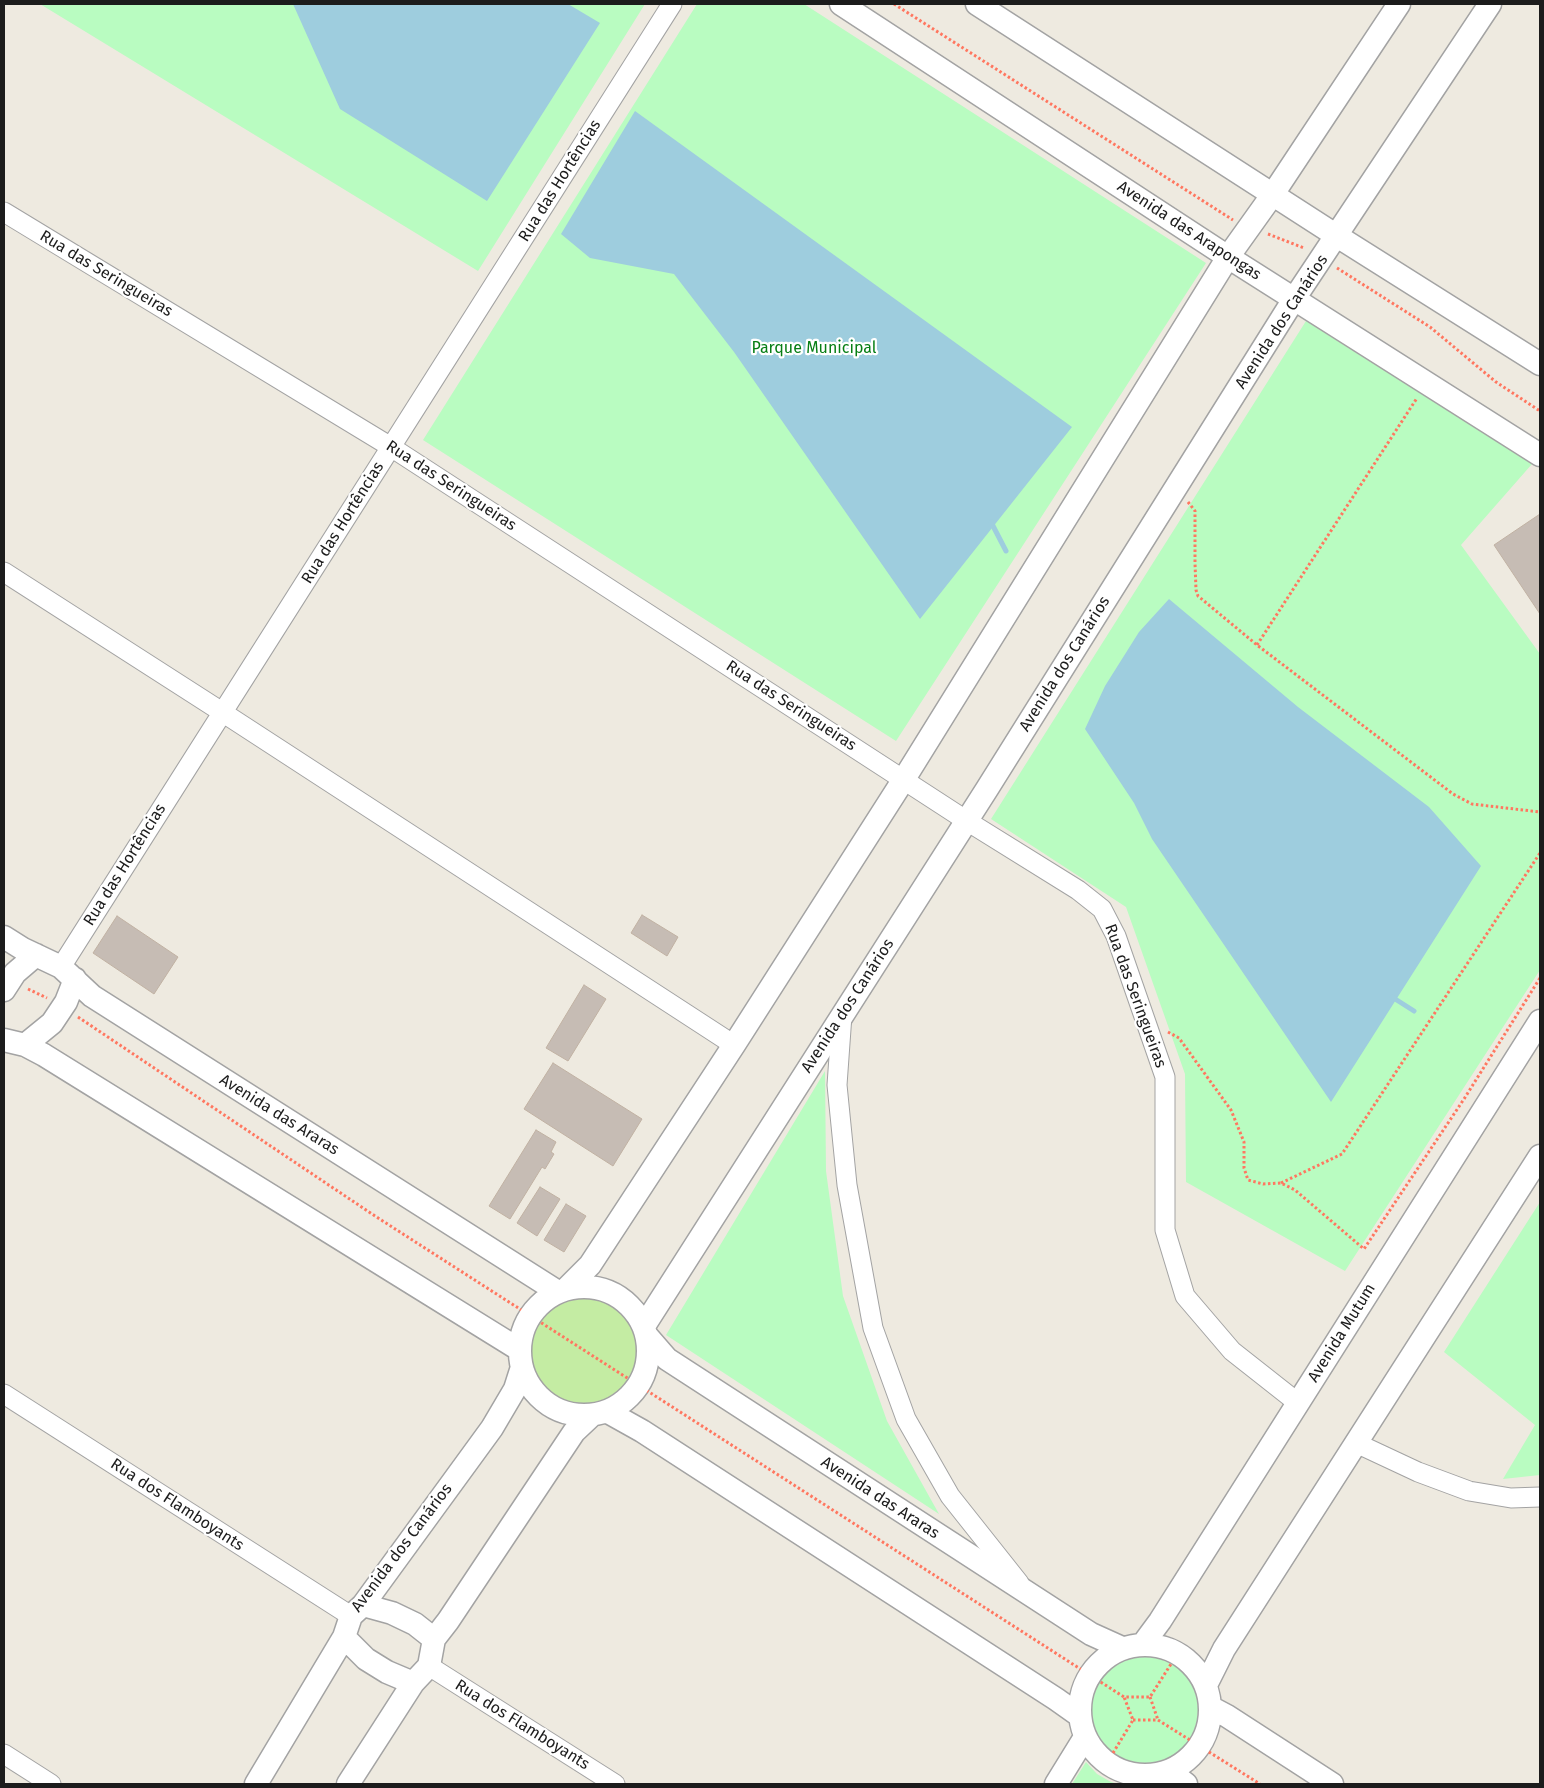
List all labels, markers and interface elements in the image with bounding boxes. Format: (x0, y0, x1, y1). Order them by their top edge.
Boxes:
street label: Rua das Hortências (515, 117, 605, 245)
street label: Avenida das Arapongas (1113, 177, 1265, 285)
street label: Rua das Seringueiras (36, 227, 176, 321)
street label: Avenida dos Canários (1232, 251, 1332, 393)
park label: Parque Municipal (751, 339, 877, 359)
street label: Rua das Seringueiras (382, 437, 520, 535)
street label: Rua das Hortências (298, 459, 388, 587)
street label: Avenida dos Canários (1016, 593, 1114, 735)
street label: Rua das Seringueiras (722, 657, 860, 755)
street label: Rua das Hortências (80, 801, 170, 929)
street label: Rua das Seringueiras (1100, 921, 1170, 1071)
street label: Avenida dos Canários (798, 935, 898, 1077)
street label: Avenida das Araras (216, 1071, 342, 1159)
street label: Avenida Mutum (1304, 1280, 1380, 1386)
street label: Avenida das Araras (817, 1453, 943, 1543)
street label: Rua dos Flamboyants (107, 1455, 247, 1555)
street label: Avenida dos Canários (347, 1480, 457, 1616)
street label: Rua dos Flamboyants (451, 1676, 593, 1774)

